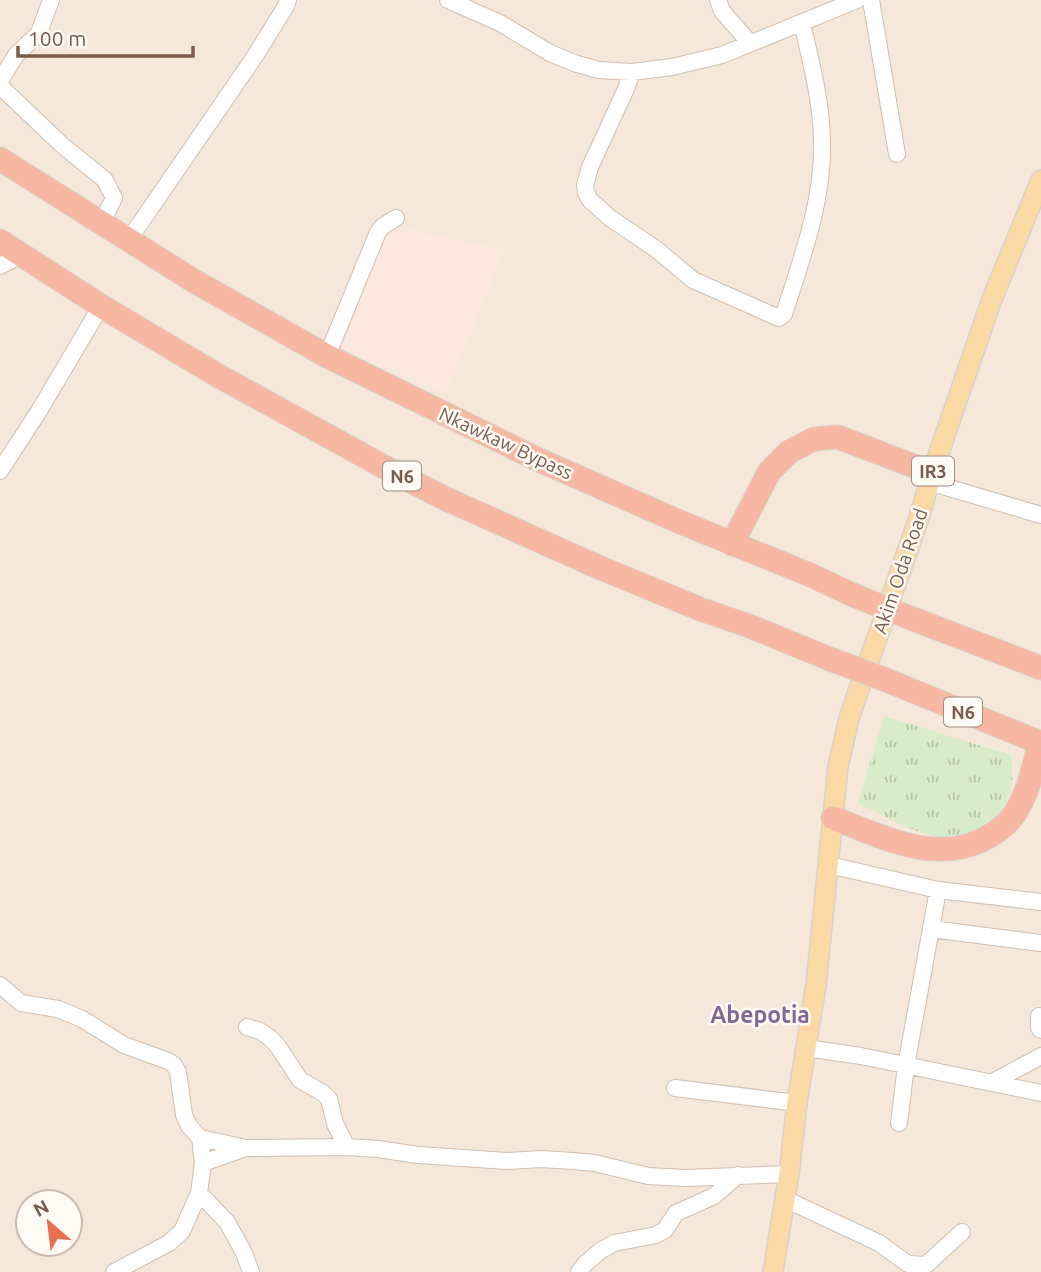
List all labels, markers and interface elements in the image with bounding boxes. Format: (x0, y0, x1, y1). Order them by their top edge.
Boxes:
scale bar (18, 14, 192, 58)
text: 100 m (28, 26, 86, 50)
street label: Nkawkaw Bypass (436, 402, 576, 484)
road number: IR3 (912, 457, 954, 486)
road number: N6 (383, 462, 421, 490)
street label: Akim Oda Road (868, 505, 932, 637)
road number: N6 (944, 698, 982, 726)
district label: Abepotia (710, 1002, 810, 1027)
north arrow (14, 1188, 84, 1258)
text: N (30, 1195, 52, 1221)

